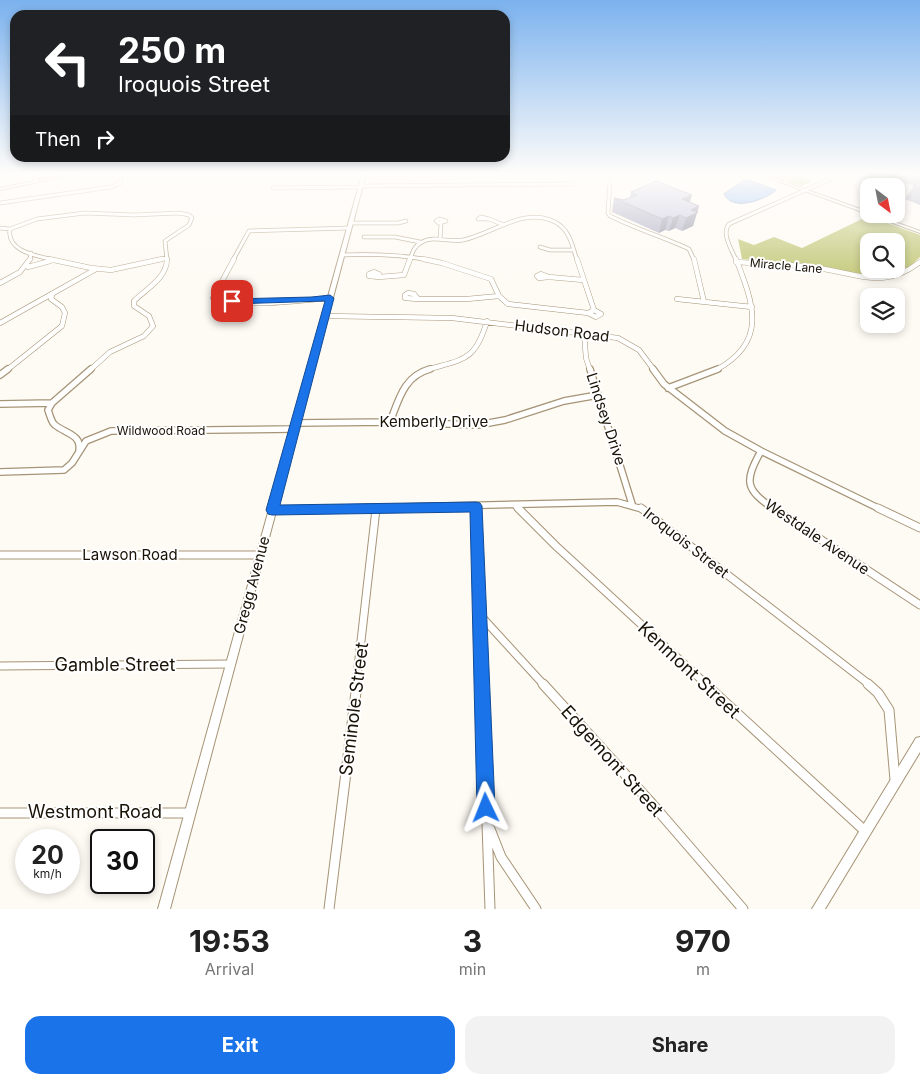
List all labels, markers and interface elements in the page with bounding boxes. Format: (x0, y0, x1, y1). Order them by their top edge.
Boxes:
text: 250 m (118, 29, 226, 71)
icon: left (35, 30, 100, 95)
text: Iroquois Street (118, 71, 270, 97)
icon: right (91, 125, 119, 153)
text: Then (35, 128, 81, 151)
north arrow (860, 178, 905, 222)
map controls (860, 178, 905, 333)
button: search (860, 233, 905, 278)
street label: Miracle Lane (749, 255, 823, 276)
pin (211, 280, 253, 322)
icon: arrive (218, 287, 246, 315)
button: layers (860, 288, 905, 333)
street label: Hudson Road (514, 315, 611, 346)
street label: Lindsey Drive (583, 370, 630, 468)
street label: Kemberly Drive (380, 412, 488, 431)
street label: Wildwood Road (117, 423, 205, 438)
street label: Westdale Avenue (761, 495, 873, 579)
street label: Iroquois Street (640, 503, 733, 582)
street label: Gregg Avenue (229, 534, 274, 636)
street label: Lawson Road (82, 545, 178, 564)
street label: Kenmont Street (634, 617, 745, 722)
street label: Seminole Street (335, 641, 372, 777)
street label: Gamble Street (54, 654, 176, 675)
street label: Edgemont Street (557, 701, 668, 821)
position arrow (459, 781, 511, 833)
street label: Westmont Road (28, 801, 162, 822)
speed limit sign: 30 (90, 829, 155, 894)
text: 20 (31, 840, 64, 870)
text: km/h (33, 866, 62, 881)
text: 19:53 (189, 923, 270, 959)
text: 3 (463, 923, 482, 959)
text: 970 (675, 923, 731, 959)
text: Arrival (205, 959, 254, 979)
text: min (459, 959, 486, 979)
text: m (696, 959, 710, 979)
button: Exit (25, 1016, 455, 1074)
button: Share (465, 1016, 895, 1074)

